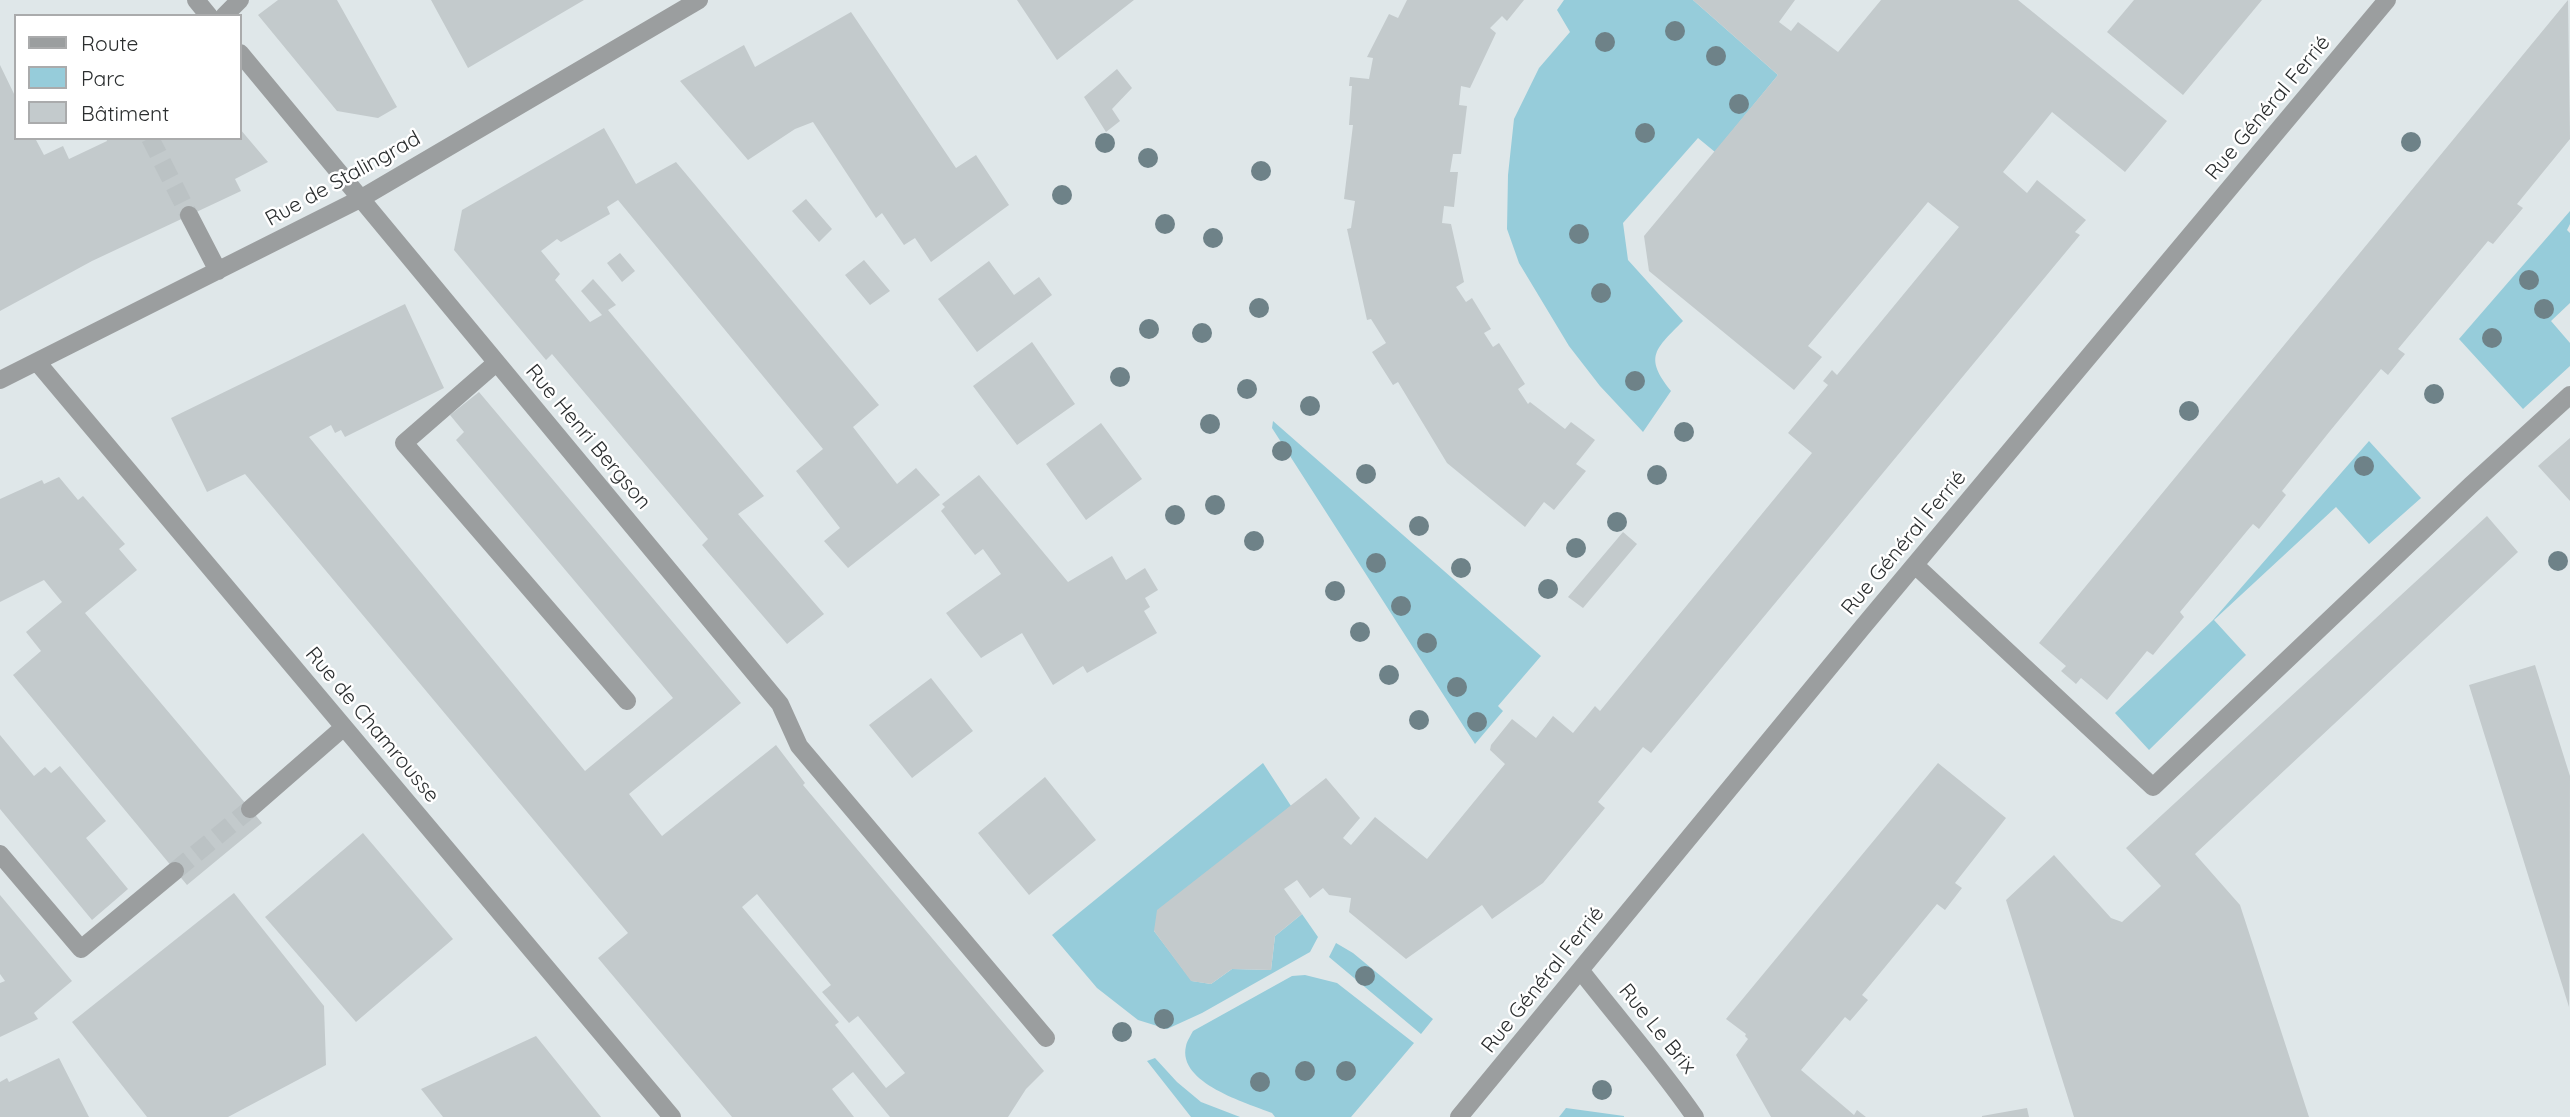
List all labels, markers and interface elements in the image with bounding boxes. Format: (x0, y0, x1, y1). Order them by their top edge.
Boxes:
legend (14, 14, 242, 140)
text: Route (81, 30, 138, 56)
street label: Rue Général Ferrié (2200, 31, 2336, 185)
text: Parc (81, 65, 125, 91)
text: Bâtiment (81, 100, 169, 126)
street label: Rue de Stalingrad (261, 126, 425, 232)
street label: Rue Henri Bergson (520, 359, 656, 515)
street label: Rue Général Ferrié (1836, 466, 1972, 620)
street label: Rue de Chamrousse (300, 642, 444, 808)
street label: Rue Général Ferrié (1476, 902, 1610, 1058)
street label: Rue Le Brix (1613, 979, 1701, 1079)

